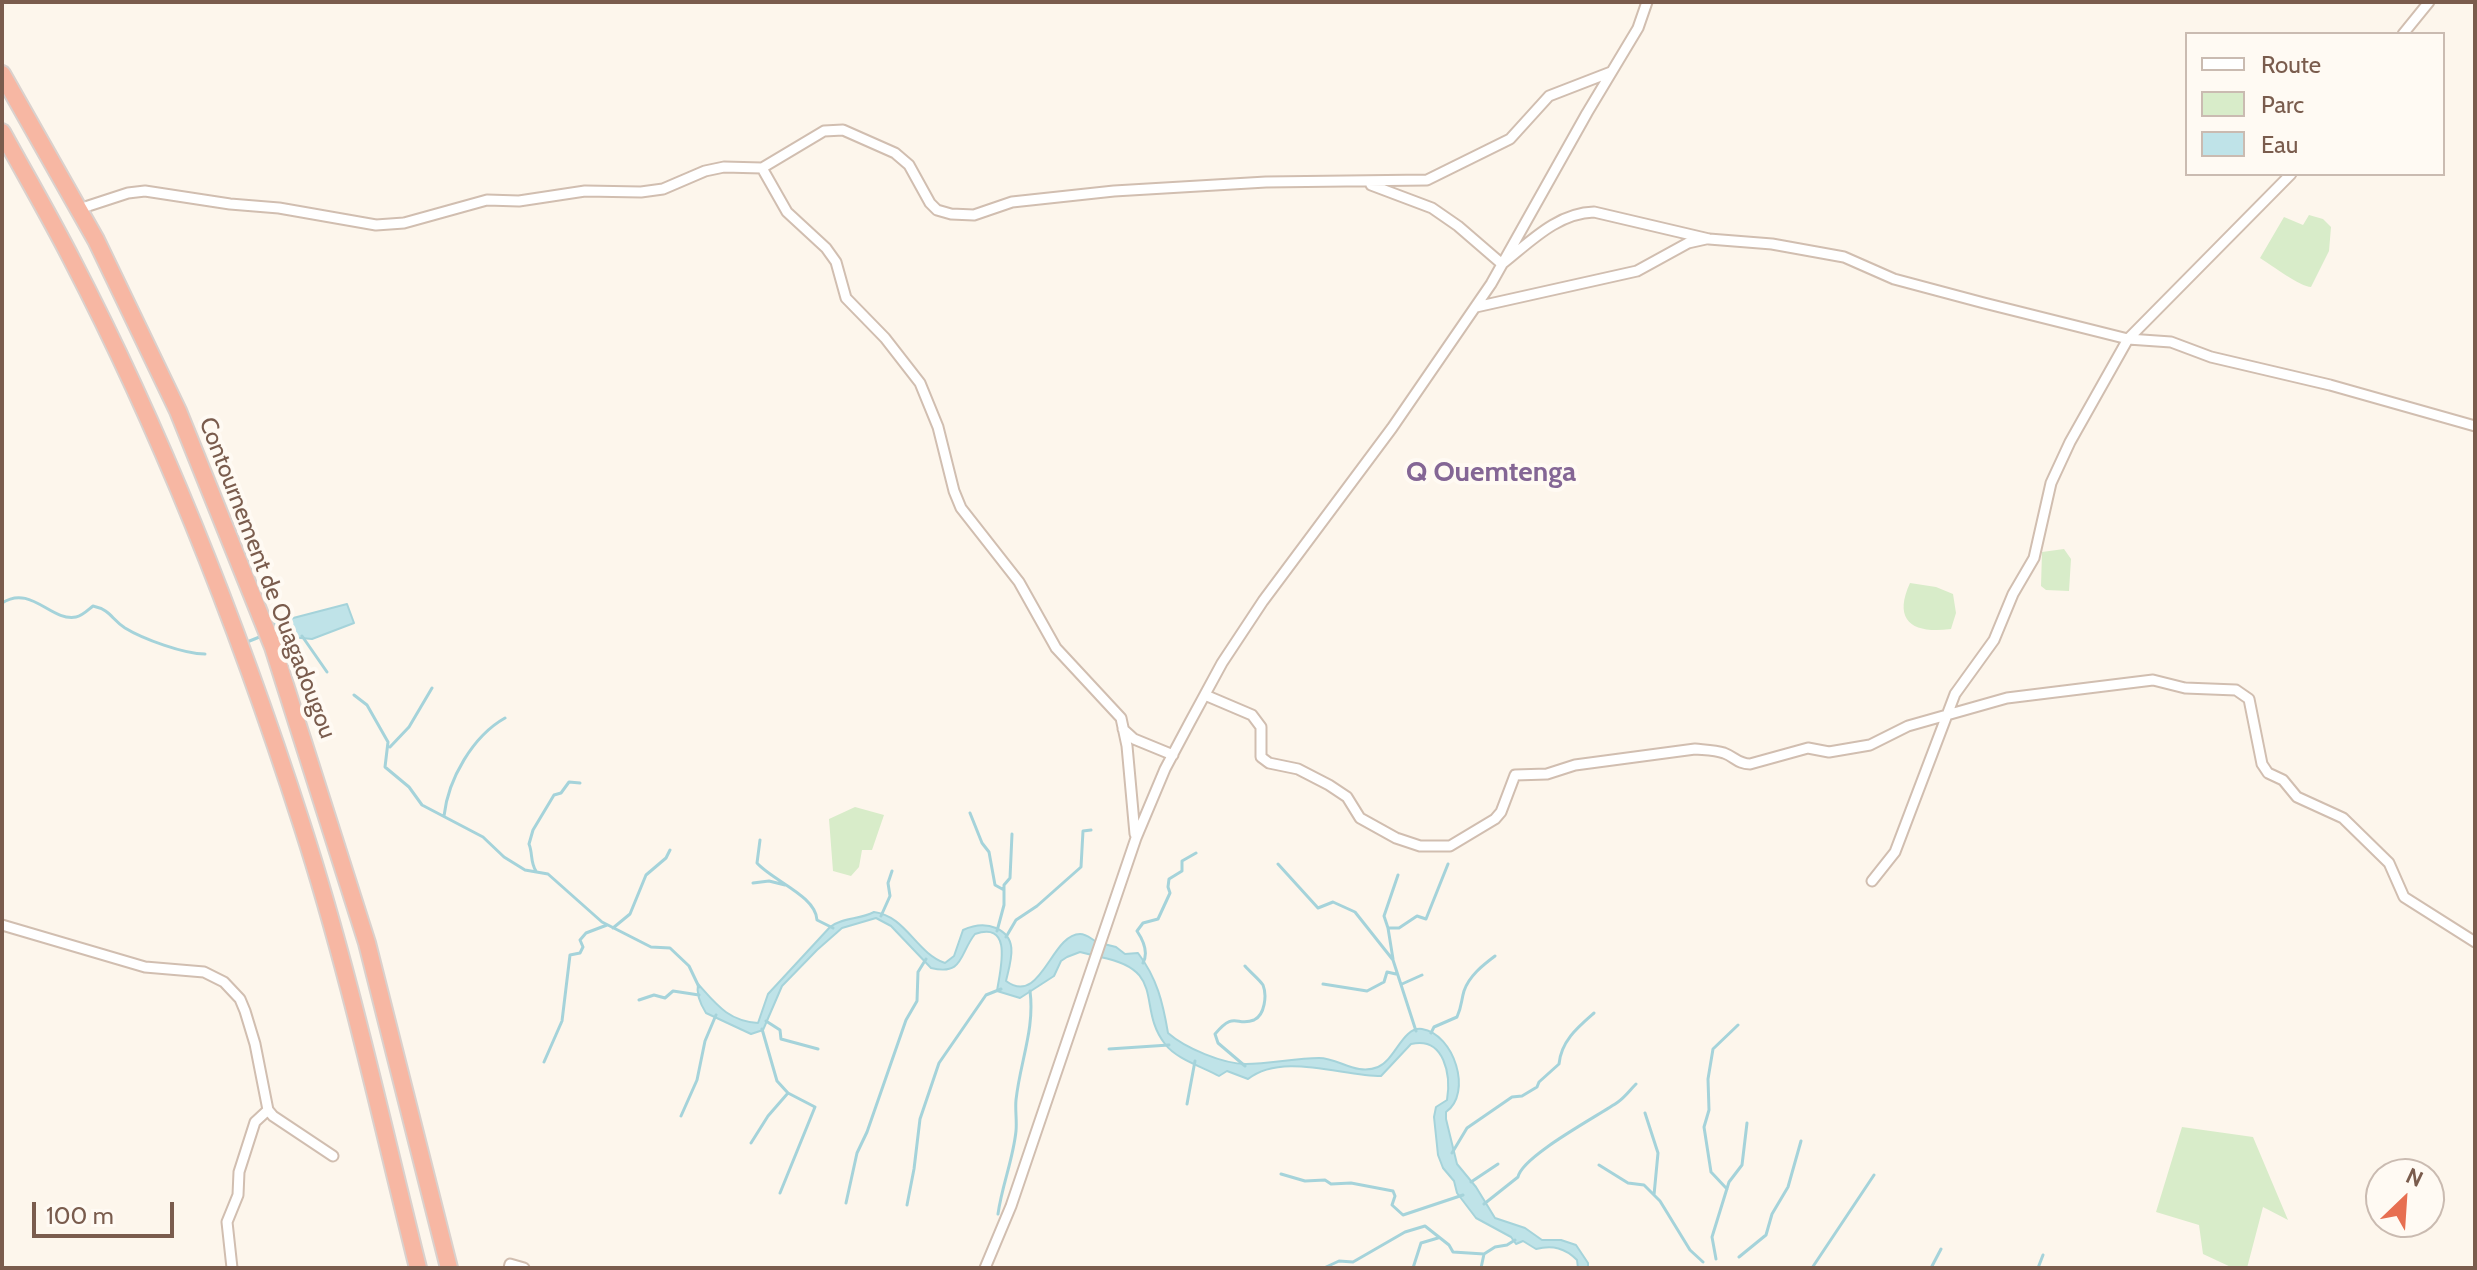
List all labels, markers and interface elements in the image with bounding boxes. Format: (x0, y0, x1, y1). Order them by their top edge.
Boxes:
legend (2185, 32, 2445, 176)
text: Route (2261, 50, 2321, 79)
text: Parc (2261, 90, 2304, 119)
text: Eau (2261, 130, 2298, 159)
street label: Contournement de Ouagadougou (192, 413, 342, 743)
district label: Q Ouemtenga (1406, 456, 1576, 490)
north arrow (2365, 1158, 2445, 1238)
text: N (2402, 1162, 2427, 1193)
scale bar (36, 1186, 178, 1236)
text: 100 m (46, 1201, 114, 1230)

